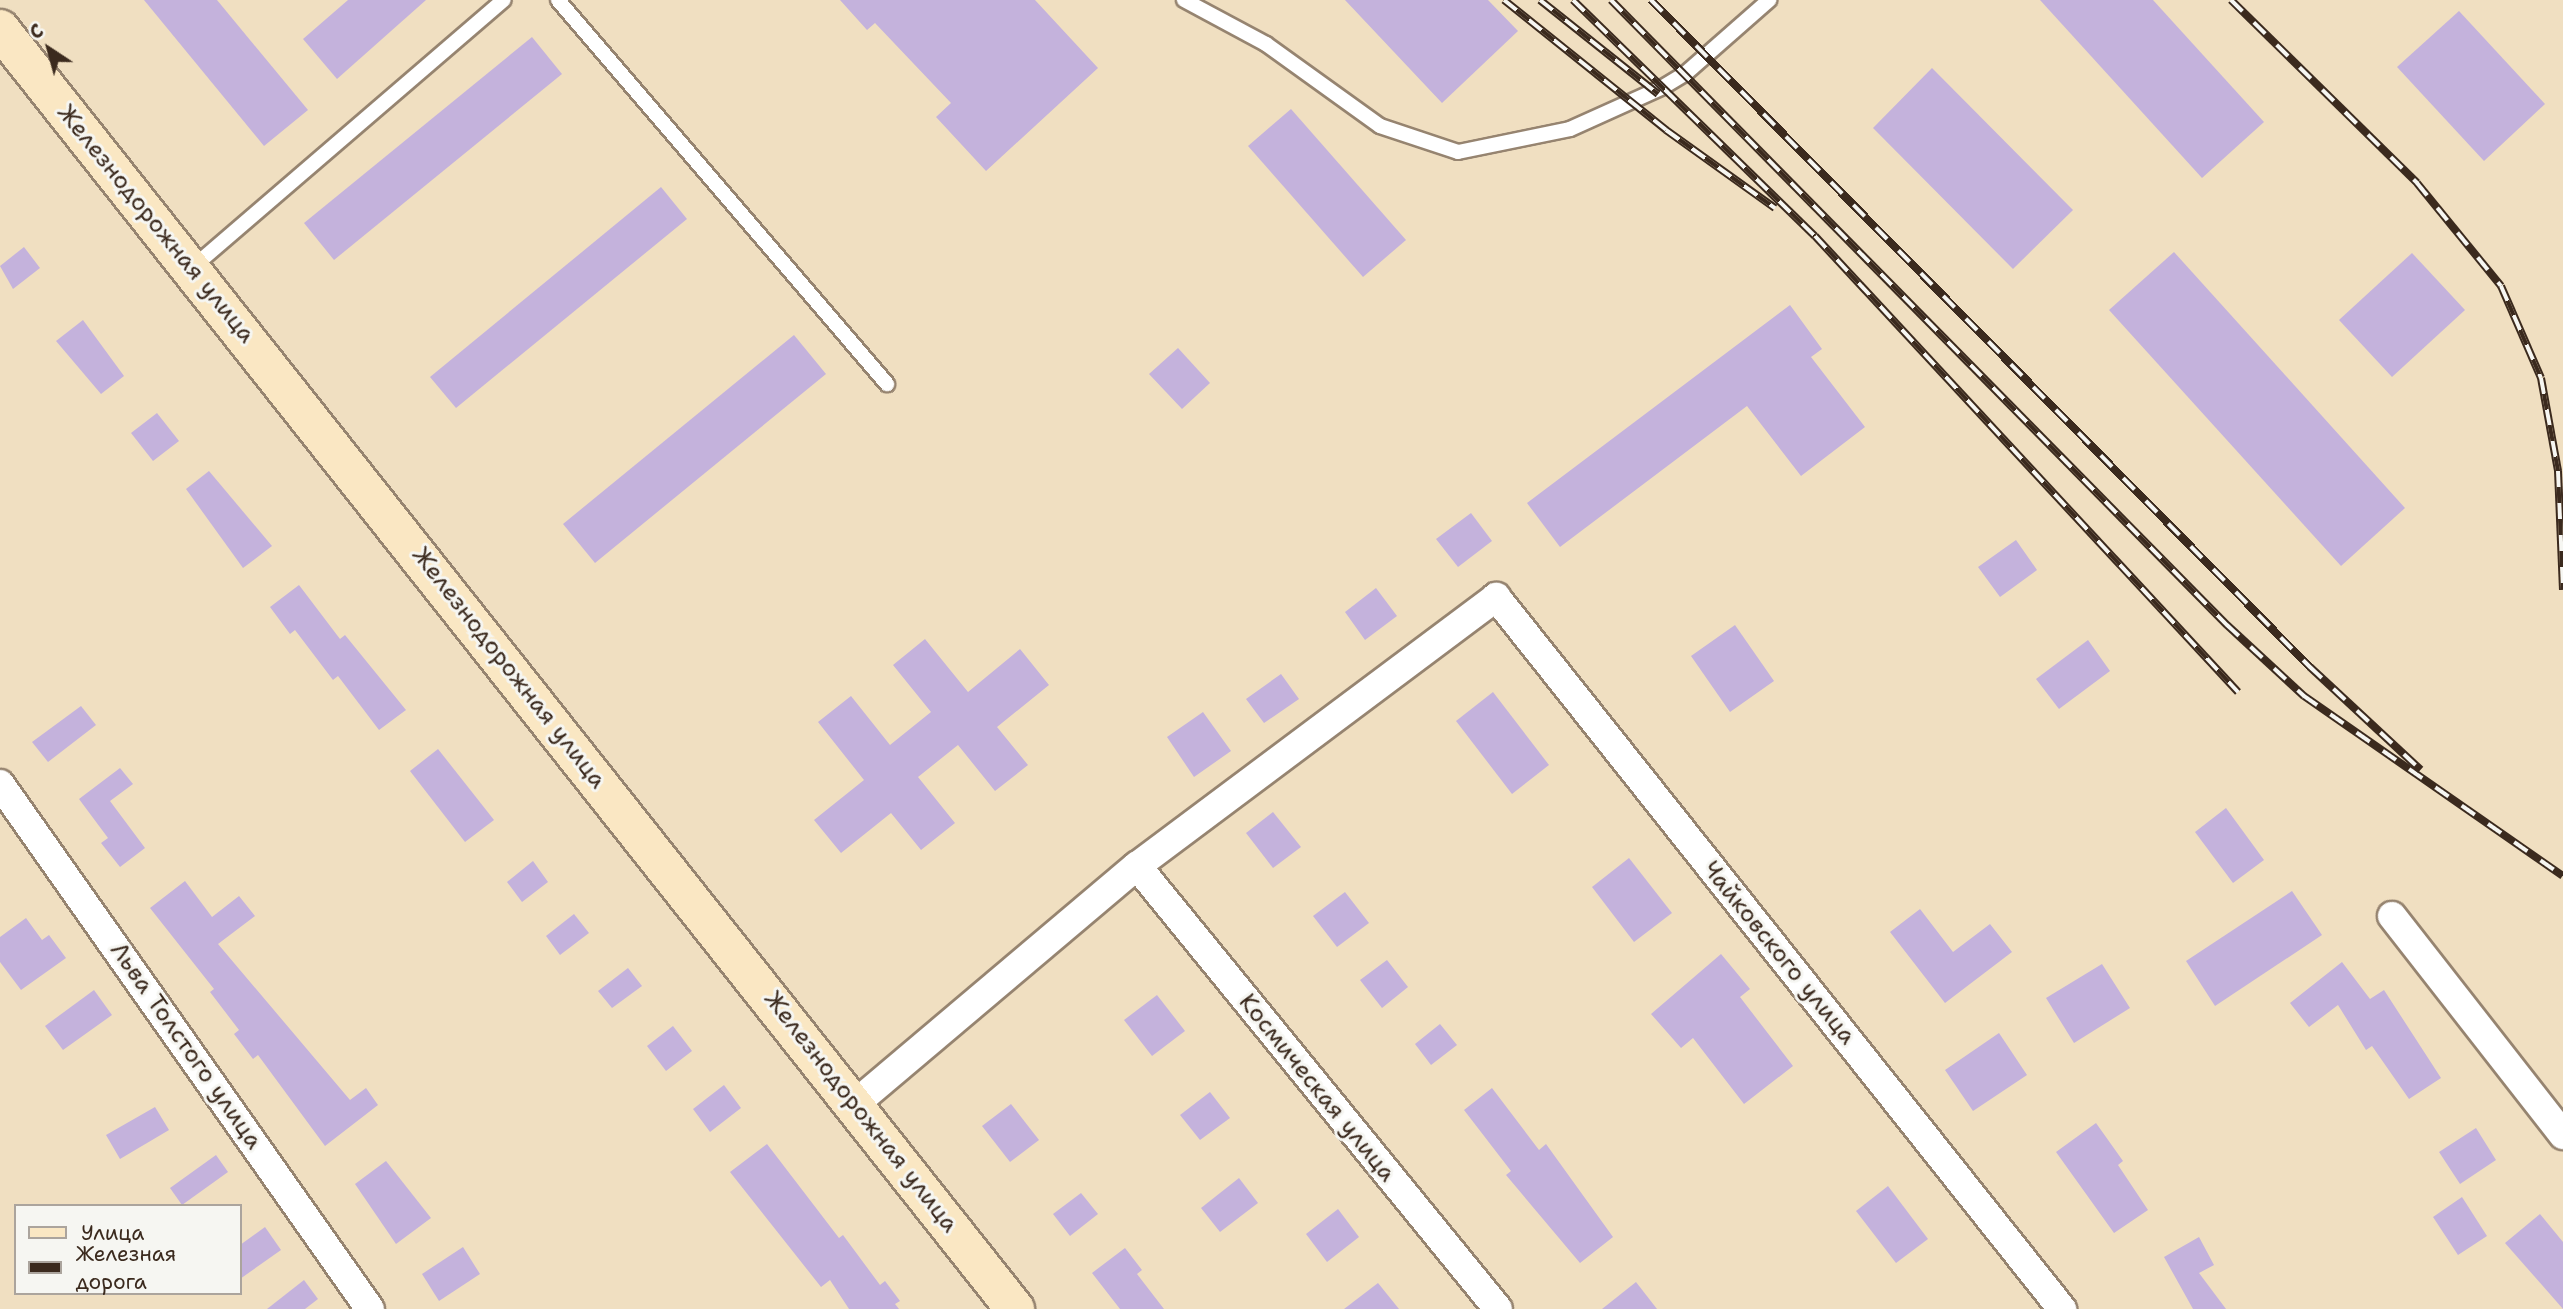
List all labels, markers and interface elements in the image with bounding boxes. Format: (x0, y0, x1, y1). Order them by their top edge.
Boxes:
north arrow (14, 14, 84, 84)
text: С (24, 18, 48, 45)
street label: Железнодорожная улица (51, 99, 261, 349)
street label: Железнодорожная улица (406, 542, 612, 794)
street label: Чайковского улица (1696, 856, 1862, 1050)
street label: Льва Толстого улица (104, 937, 268, 1155)
street label: Железнодорожная улица (758, 986, 964, 1238)
street label: Космическая улица (1232, 988, 1402, 1188)
legend (14, 1204, 242, 1295)
text: Улица (81, 1219, 144, 1247)
text: Железная дорога (76, 1240, 176, 1296)

